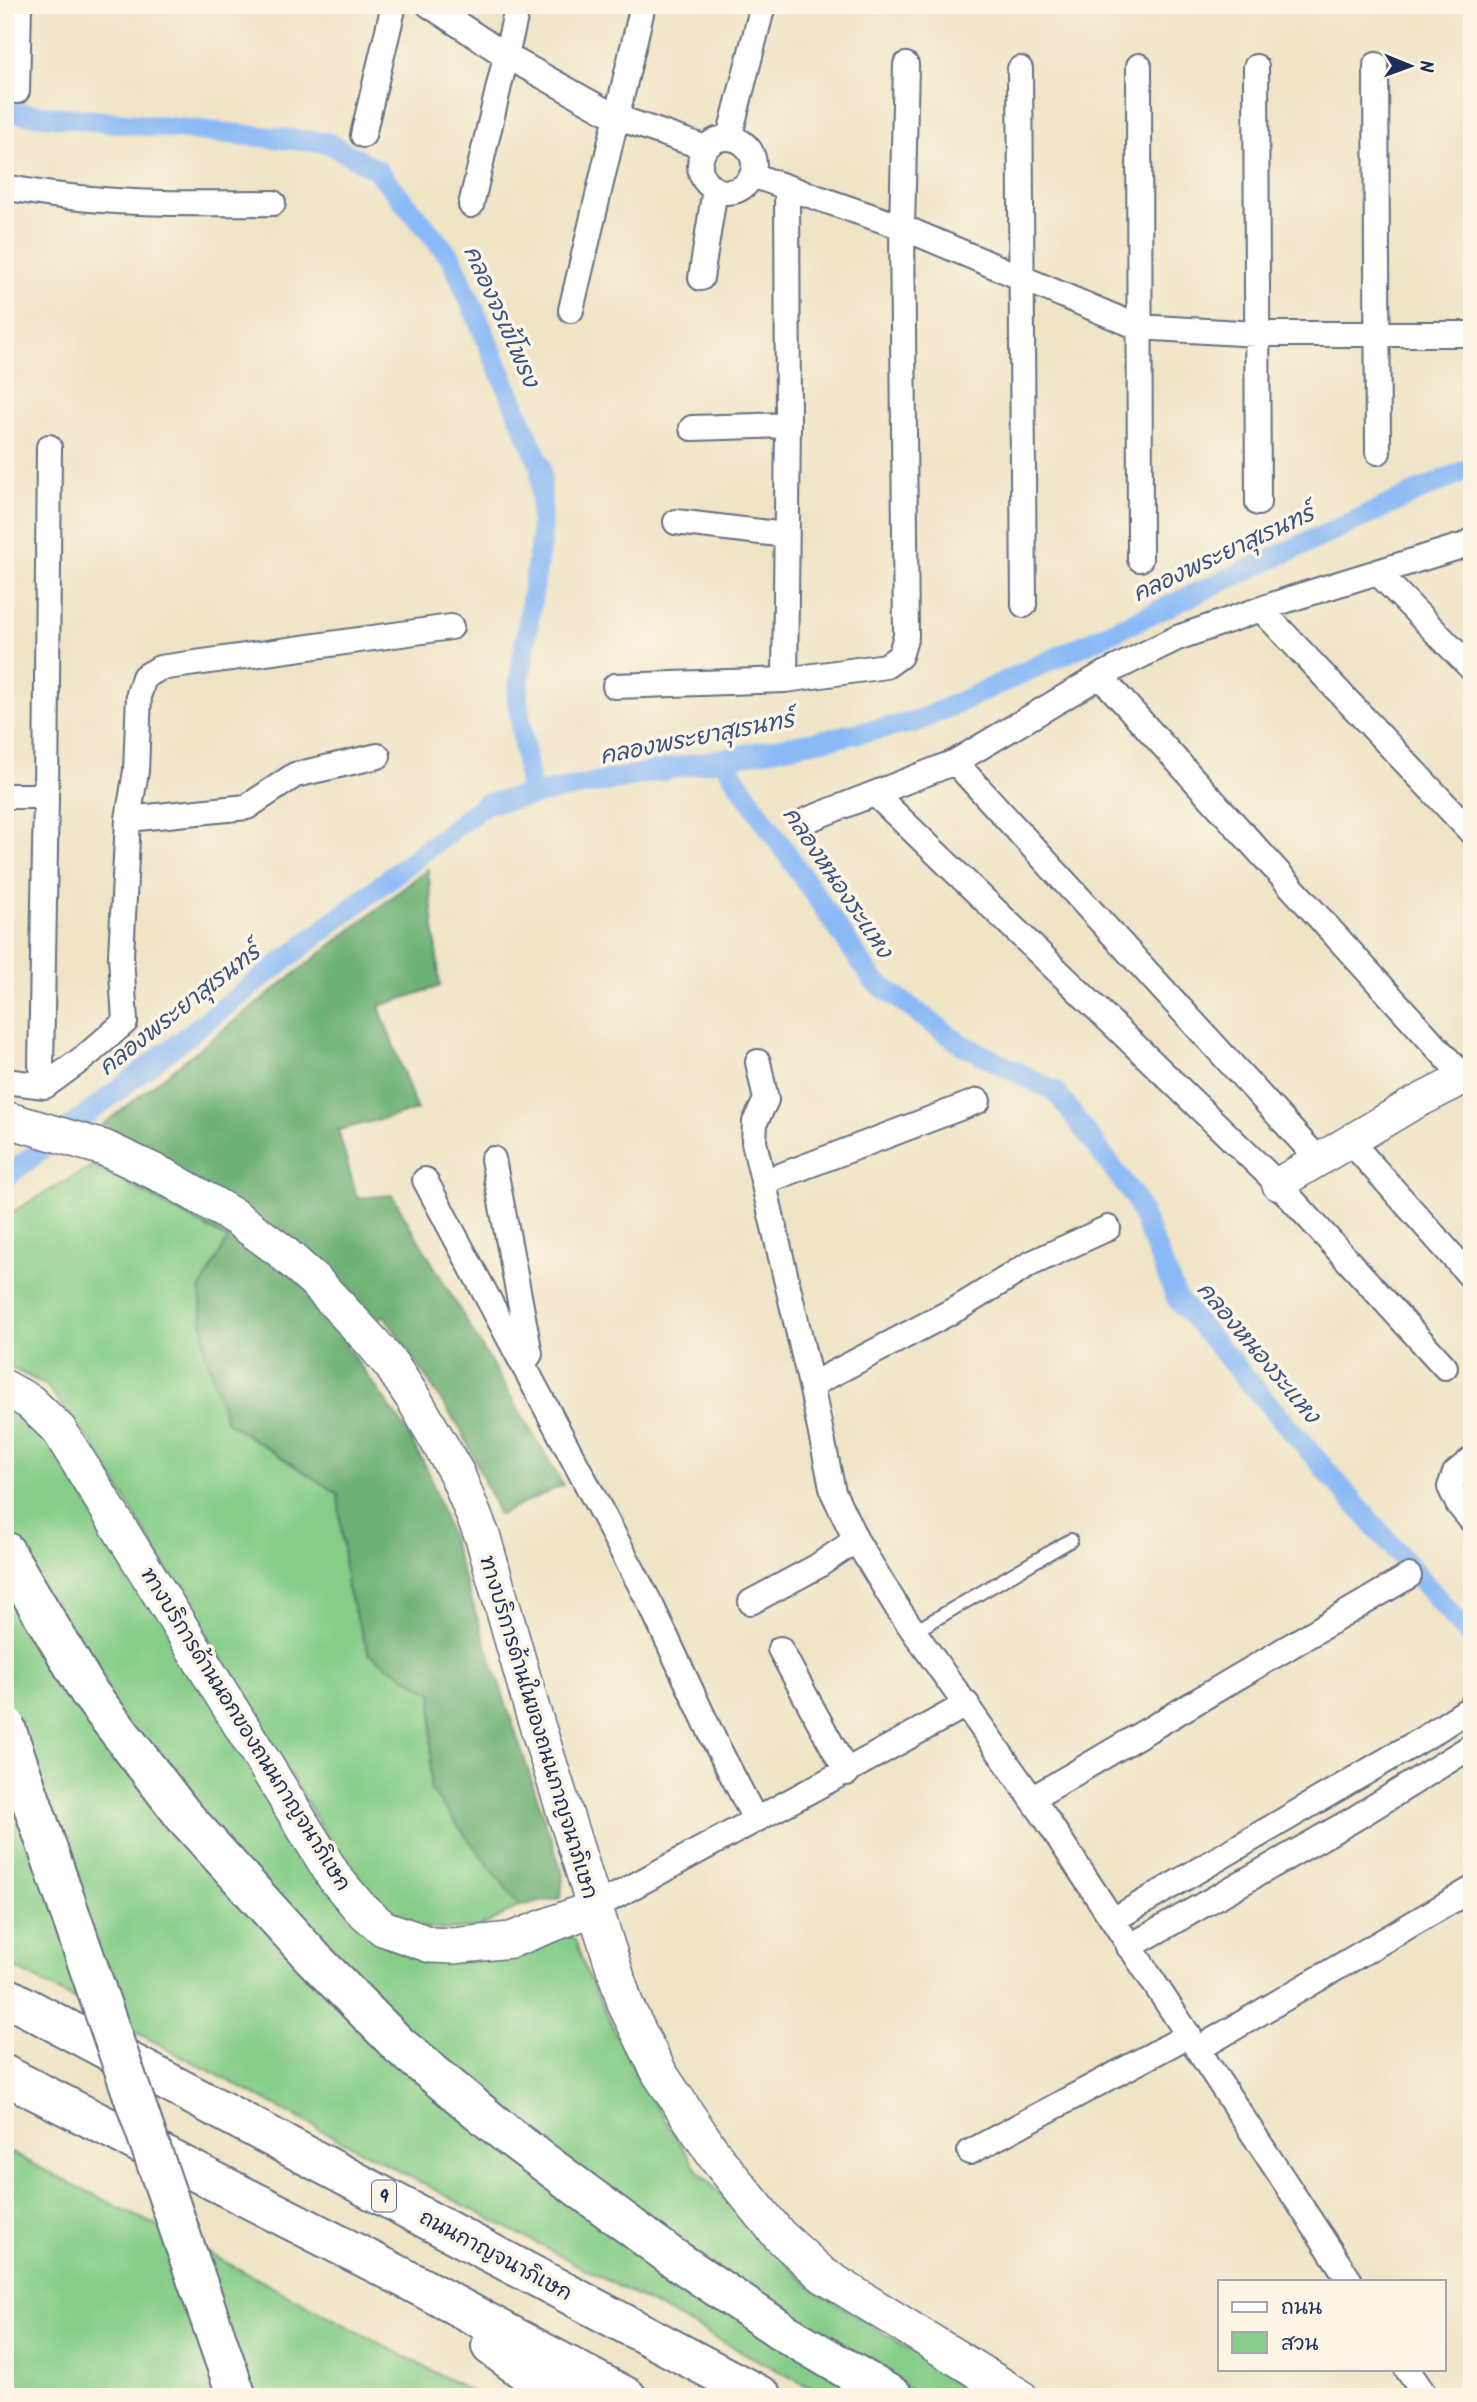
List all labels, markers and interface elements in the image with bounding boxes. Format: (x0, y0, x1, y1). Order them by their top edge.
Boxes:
north arrow (1376, 32, 1446, 102)
text: N (1410, 60, 1440, 73)
water label: คลองจรเข้โพรง (453, 240, 548, 395)
water label: คลองพระยาสุเรนทร์ (1127, 494, 1326, 613)
water label: คลองพระยาสุเรนทร์ (597, 701, 803, 775)
water label: คลองหนองระแหง (772, 800, 902, 968)
water label: คลองพระยาสุเรนทร์ (92, 932, 274, 1085)
water label: คลองหนองระแหง (1187, 1274, 1329, 1434)
street label: ทางบริการด้านในของถนนกาญจนาภิเษก (469, 1552, 606, 1903)
street label: ทางบริการด้านนอกของถนนกาญจนาภิเษก (131, 1561, 358, 1898)
road number: 9 (372, 2180, 396, 2212)
street label: ถนนกาญจนาภิเษก (413, 2202, 578, 2311)
legend (1218, 2280, 1446, 2370)
text: ถนน (1281, 2292, 1322, 2325)
text: สวน (1281, 2328, 1318, 2361)

